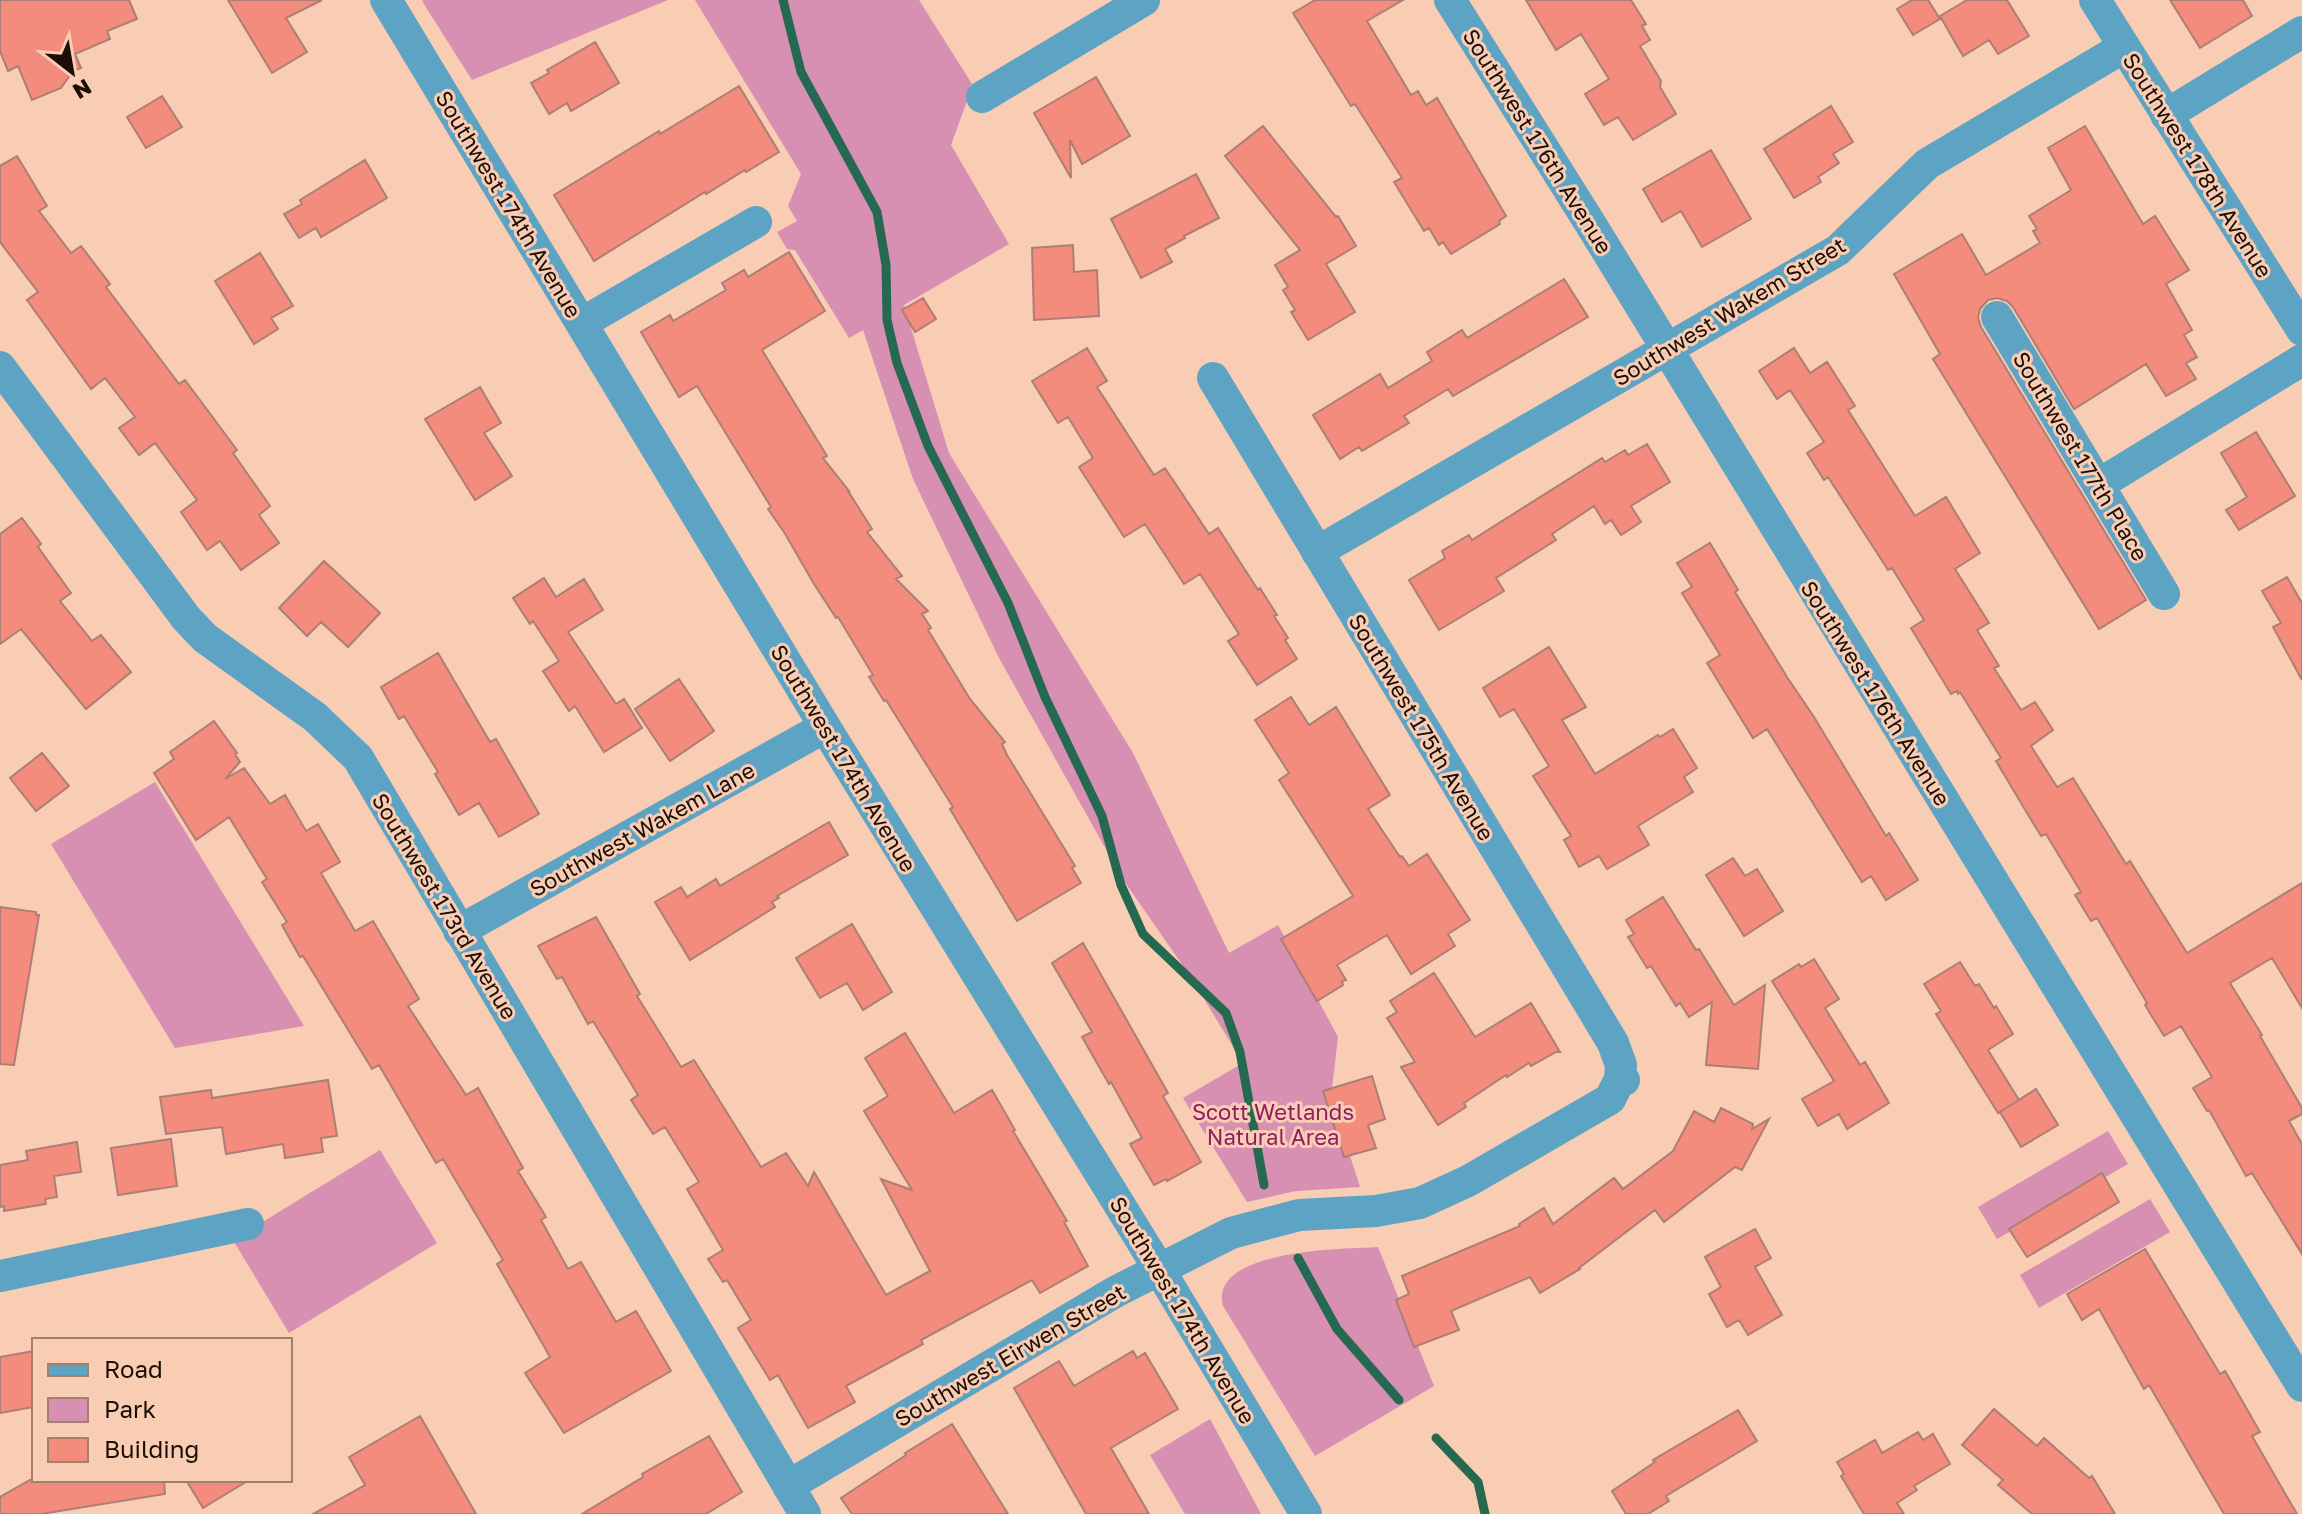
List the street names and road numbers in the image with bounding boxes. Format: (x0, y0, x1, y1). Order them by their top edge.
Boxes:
street label: Southwest 176th Avenue (1458, 24, 1618, 258)
street label: Southwest 178th Avenue (2118, 47, 2278, 283)
street label: Southwest 174th Avenue (430, 86, 588, 322)
street label: Southwest Wakem Street (1608, 231, 1850, 391)
street label: Southwest 177th Place (2008, 346, 2154, 566)
street label: Southwest 176th Avenue (1796, 576, 1956, 810)
street label: Southwest 175th Avenue (1344, 609, 1500, 845)
street label: Southwest 174th Avenue (765, 640, 923, 876)
street label: Southwest Wakem Lane (525, 756, 759, 902)
street label: Southwest 173rd Avenue (367, 788, 523, 1024)
street label: Southwest 174th Avenue (1104, 1192, 1262, 1428)
street label: Southwest Eirwen Street (890, 1278, 1130, 1432)

